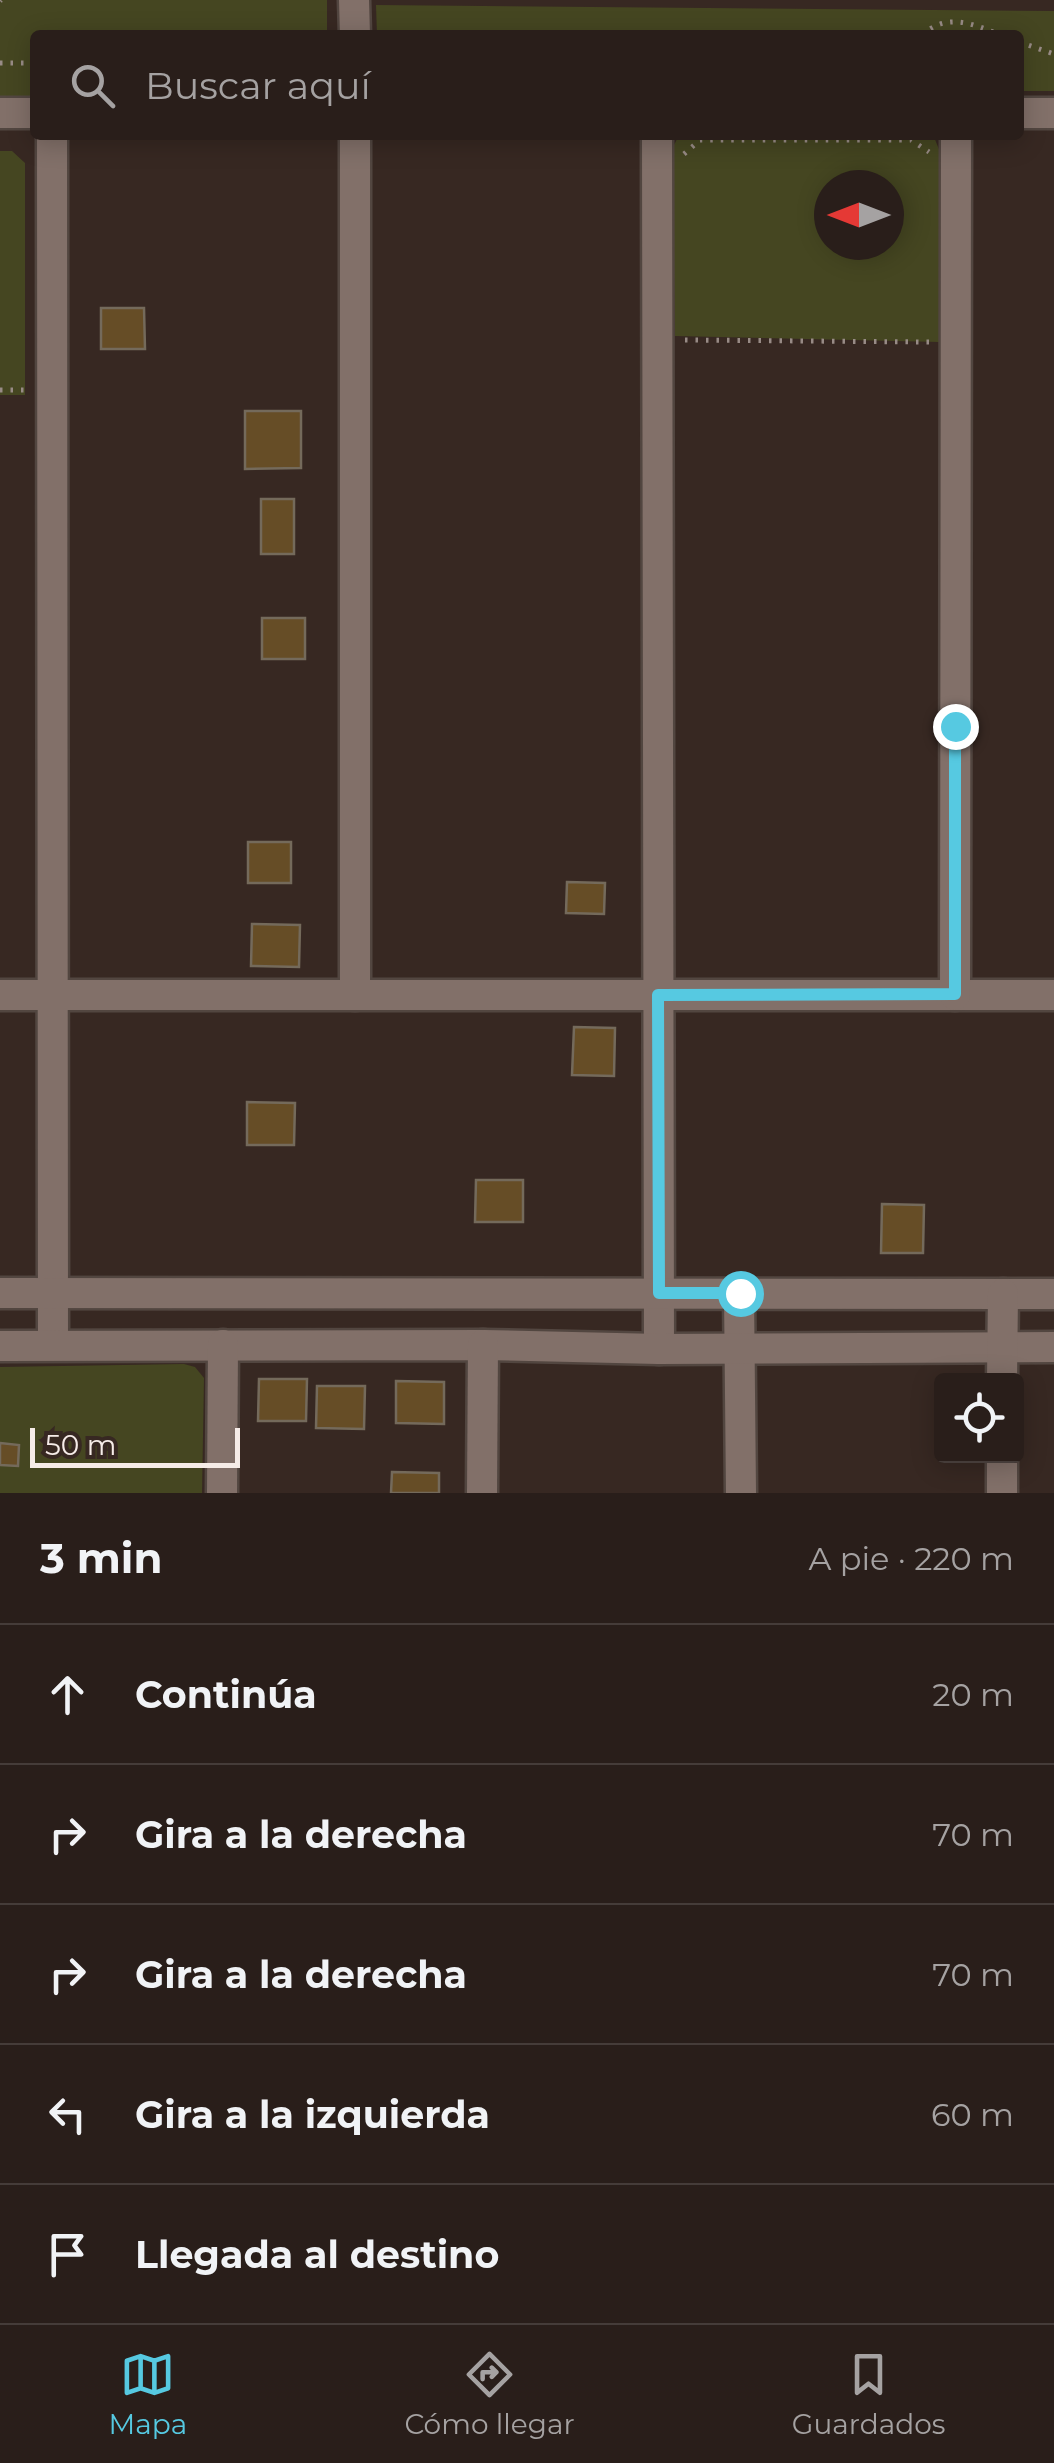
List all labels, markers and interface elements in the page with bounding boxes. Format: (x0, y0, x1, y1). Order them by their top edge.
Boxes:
search box (30, 30, 1024, 140)
icon: search (65, 58, 120, 113)
text: Buscar aquí (145, 62, 371, 109)
north arrow (814, 170, 904, 260)
route end (933, 704, 979, 750)
route start (718, 1271, 764, 1317)
map controls (934, 1373, 1024, 1463)
button: locate (934, 1373, 1024, 1463)
scale bar (30, 1423, 240, 1468)
text: 50 m (45, 1428, 116, 1462)
text: 3 min (40, 1532, 162, 1584)
text: A pie · 220 m (808, 1539, 1014, 1578)
icon: ahead (40, 1667, 95, 1722)
text: Continúa (135, 1671, 317, 1718)
text: 20 m (932, 1675, 1014, 1714)
icon: right (40, 1807, 95, 1862)
text: Gira a la derecha (135, 1811, 467, 1858)
text: 70 m (932, 1815, 1014, 1854)
icon: right (40, 1947, 95, 2002)
text: Gira a la derecha (135, 1951, 467, 1998)
text: 70 m (932, 1955, 1014, 1994)
icon: left (40, 2087, 95, 2142)
text: Gira a la izquierda (135, 2091, 490, 2138)
text: 60 m (931, 2095, 1014, 2134)
icon: arrive (40, 2227, 95, 2282)
text: Llegada al destino (135, 2231, 499, 2278)
tab: Mapa (109, 2347, 187, 2441)
tab: Cómo llegar (404, 2347, 575, 2441)
tab: Guardados (792, 2347, 945, 2441)

